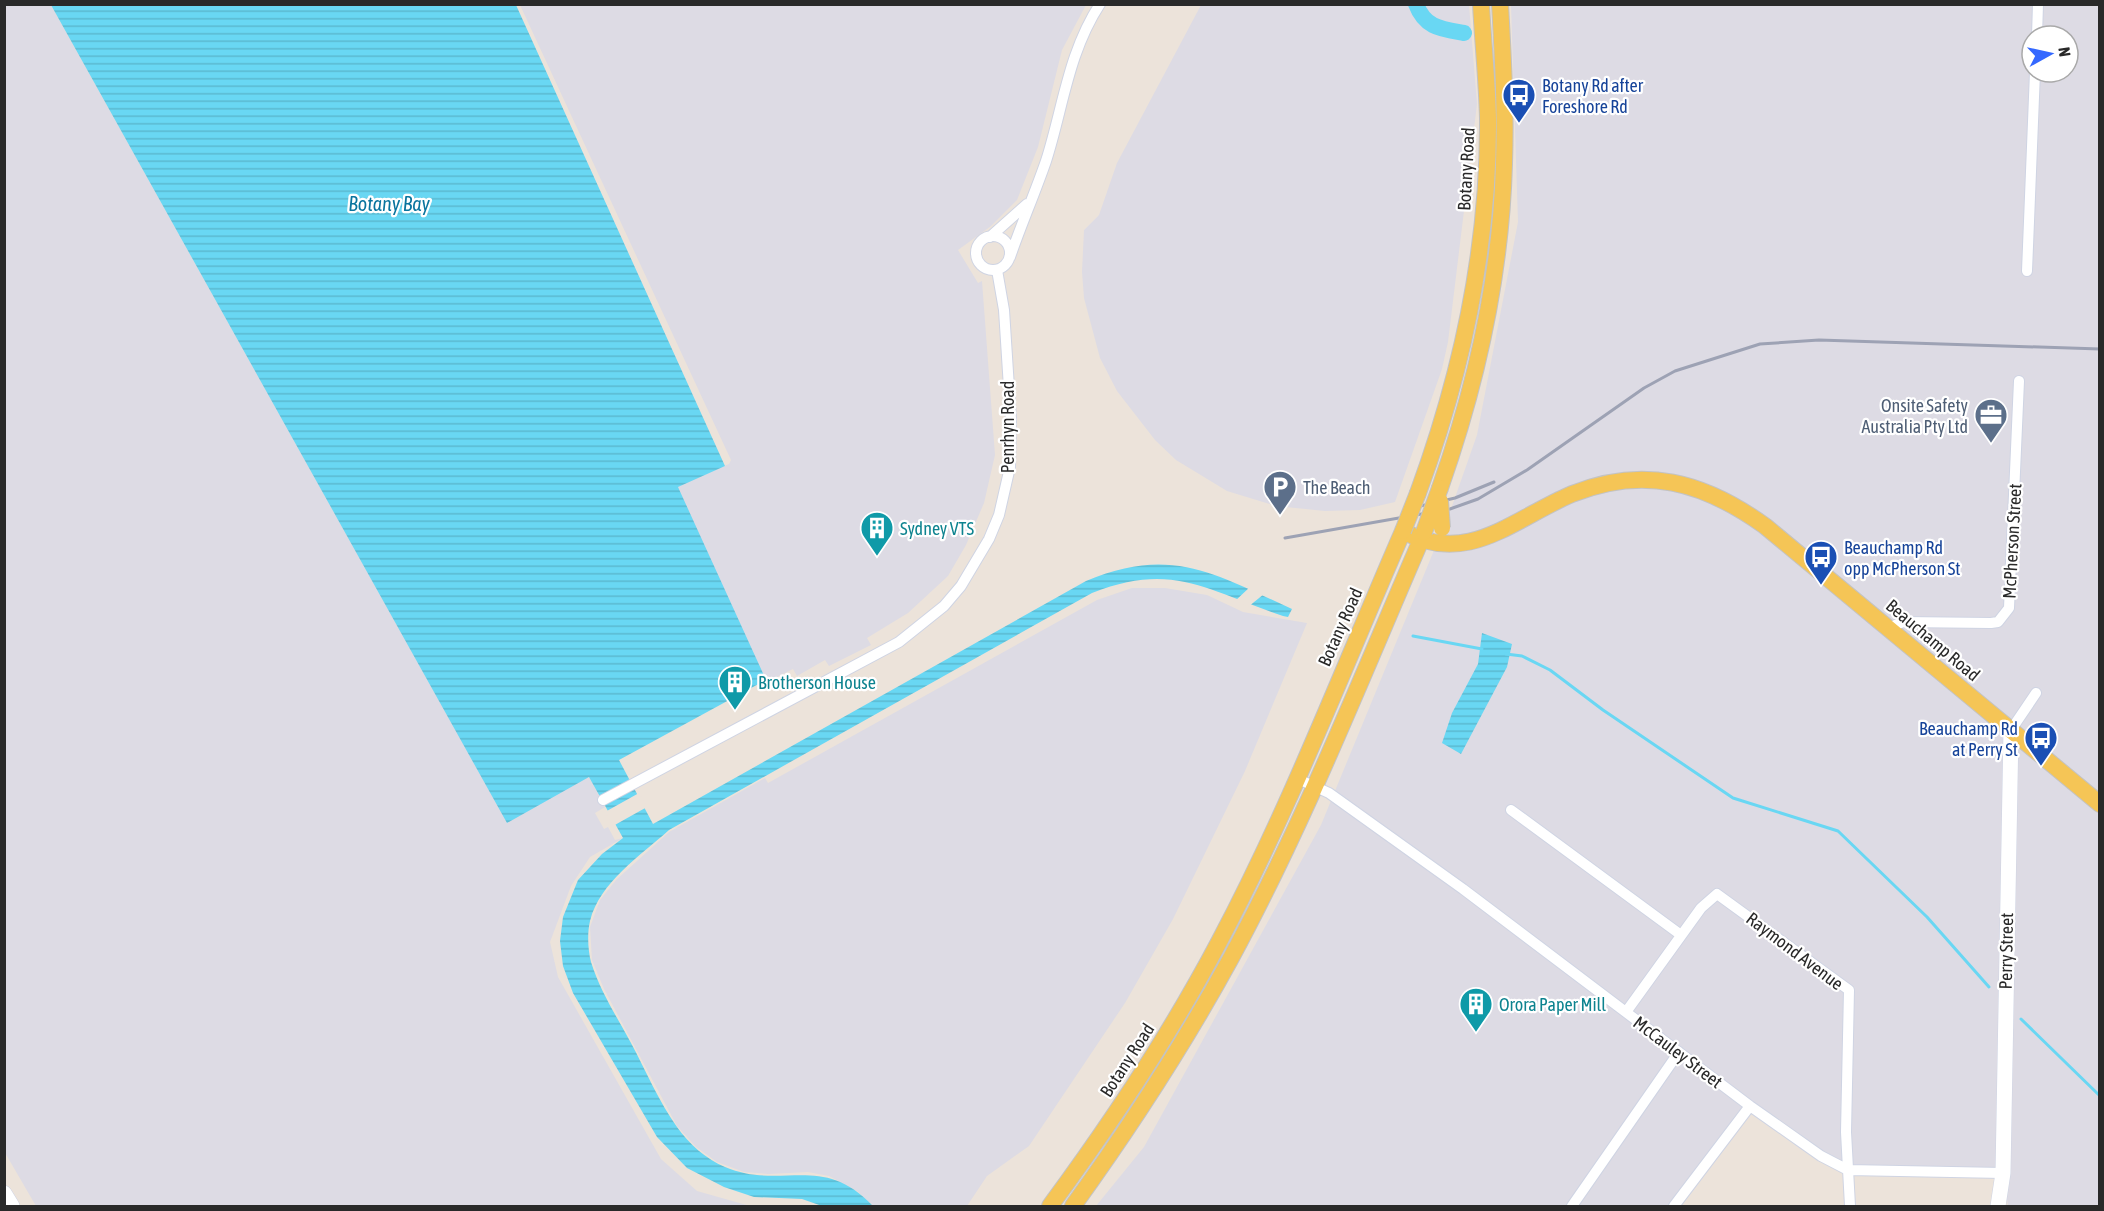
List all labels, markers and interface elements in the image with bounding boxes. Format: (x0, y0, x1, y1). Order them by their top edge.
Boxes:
north arrow (2020, 24, 2080, 84)
text: N (2055, 46, 2074, 58)
place label: Botany Rd after Foreshore Rd (1542, 75, 1644, 117)
bus stop icon: Botany Rd after Foreshore Rd (1501, 77, 1537, 124)
street label: Botany Road (1453, 127, 1479, 211)
water label: Botany Bay (348, 192, 430, 215)
street label: Penrhyn Road (997, 381, 1018, 473)
place label: Onsite Safety Australia Pty Ltd (1861, 395, 1968, 437)
office icon: Onsite Safety Australia Pty Ltd (1973, 397, 2009, 444)
parking icon: The Beach (1262, 469, 1298, 516)
place label: The Beach (1303, 477, 1370, 498)
street label: McPherson Street (1998, 483, 2026, 599)
building icon: Sydney VTS (859, 510, 895, 557)
place label: Sydney VTS (900, 518, 974, 539)
place label: Beauchamp Rd opp McPherson St (1844, 537, 1961, 579)
bus stop icon: Beauchamp Rd opp McPherson St (1803, 539, 1839, 586)
street label: Botany Road (1313, 585, 1367, 669)
street label: Beauchamp Road (1882, 595, 1984, 685)
building icon: Brotherson House (717, 664, 753, 711)
place label: Brotherson House (758, 672, 876, 693)
place label: Beauchamp Rd at Perry St (1919, 718, 2018, 760)
bus stop icon: Beauchamp Rd at Perry St (2023, 720, 2059, 767)
street label: Raymond Avenue (1742, 908, 1848, 994)
street label: Perry Street (1995, 912, 2017, 990)
building icon: Orora Paper Mill (1458, 986, 1494, 1033)
place label: Orora Paper Mill (1499, 994, 1606, 1015)
street label: McCauley Street (1629, 1012, 1727, 1092)
street label: Botany Road (1095, 1019, 1159, 1101)

